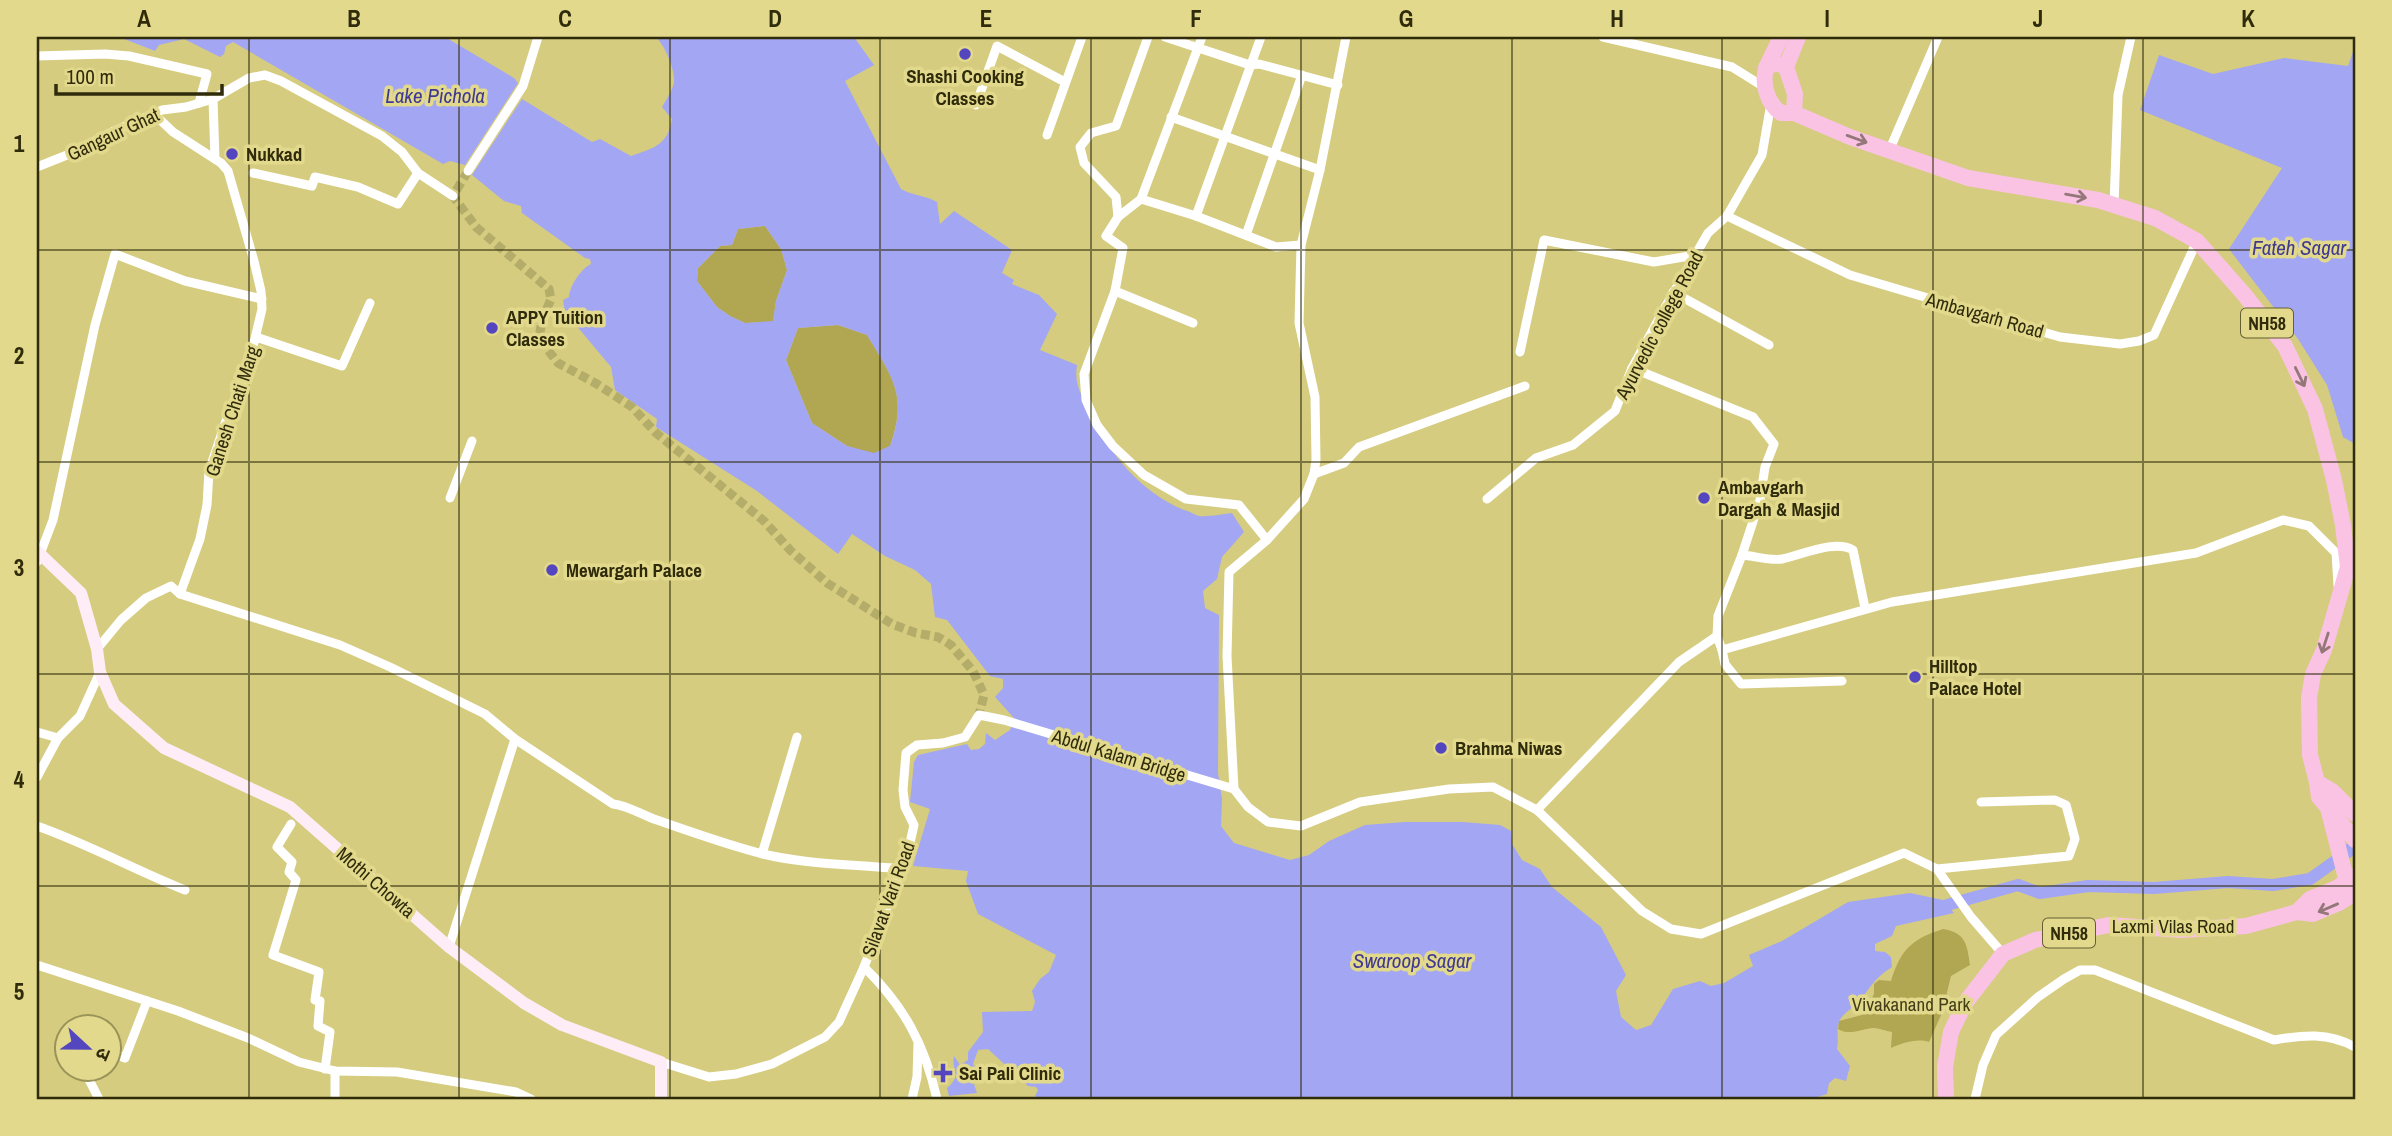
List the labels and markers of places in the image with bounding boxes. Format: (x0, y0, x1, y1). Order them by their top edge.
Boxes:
marker: Shashi Cooking Classes (957, 46, 973, 62)
place label: Shashi Cooking Classes (906, 63, 1024, 111)
place label: Nukkad (246, 141, 302, 167)
marker: Nukkad (224, 146, 240, 162)
place label: APPY Tuition Classes (506, 304, 603, 352)
marker: APPY Tuition Classes (484, 320, 500, 336)
place label: Ambavgarh Dargah & Masjid (1718, 474, 1840, 522)
marker: Ambavgarh Dargah & Masjid (1696, 490, 1712, 506)
place label: Mewargarh Palace (566, 557, 702, 583)
marker: Mewargarh Palace (544, 562, 560, 578)
place label: Hilltop Palace Hotel (1929, 653, 2022, 701)
marker: Hilltop Palace Hotel (1907, 669, 1923, 685)
place label: Brahma Niwas (1455, 735, 1562, 761)
marker: Brahma Niwas (1433, 740, 1449, 756)
place label: Sai Pali Clinic (959, 1060, 1061, 1086)
marker: Sai Pali Clinic (933, 1063, 953, 1083)

